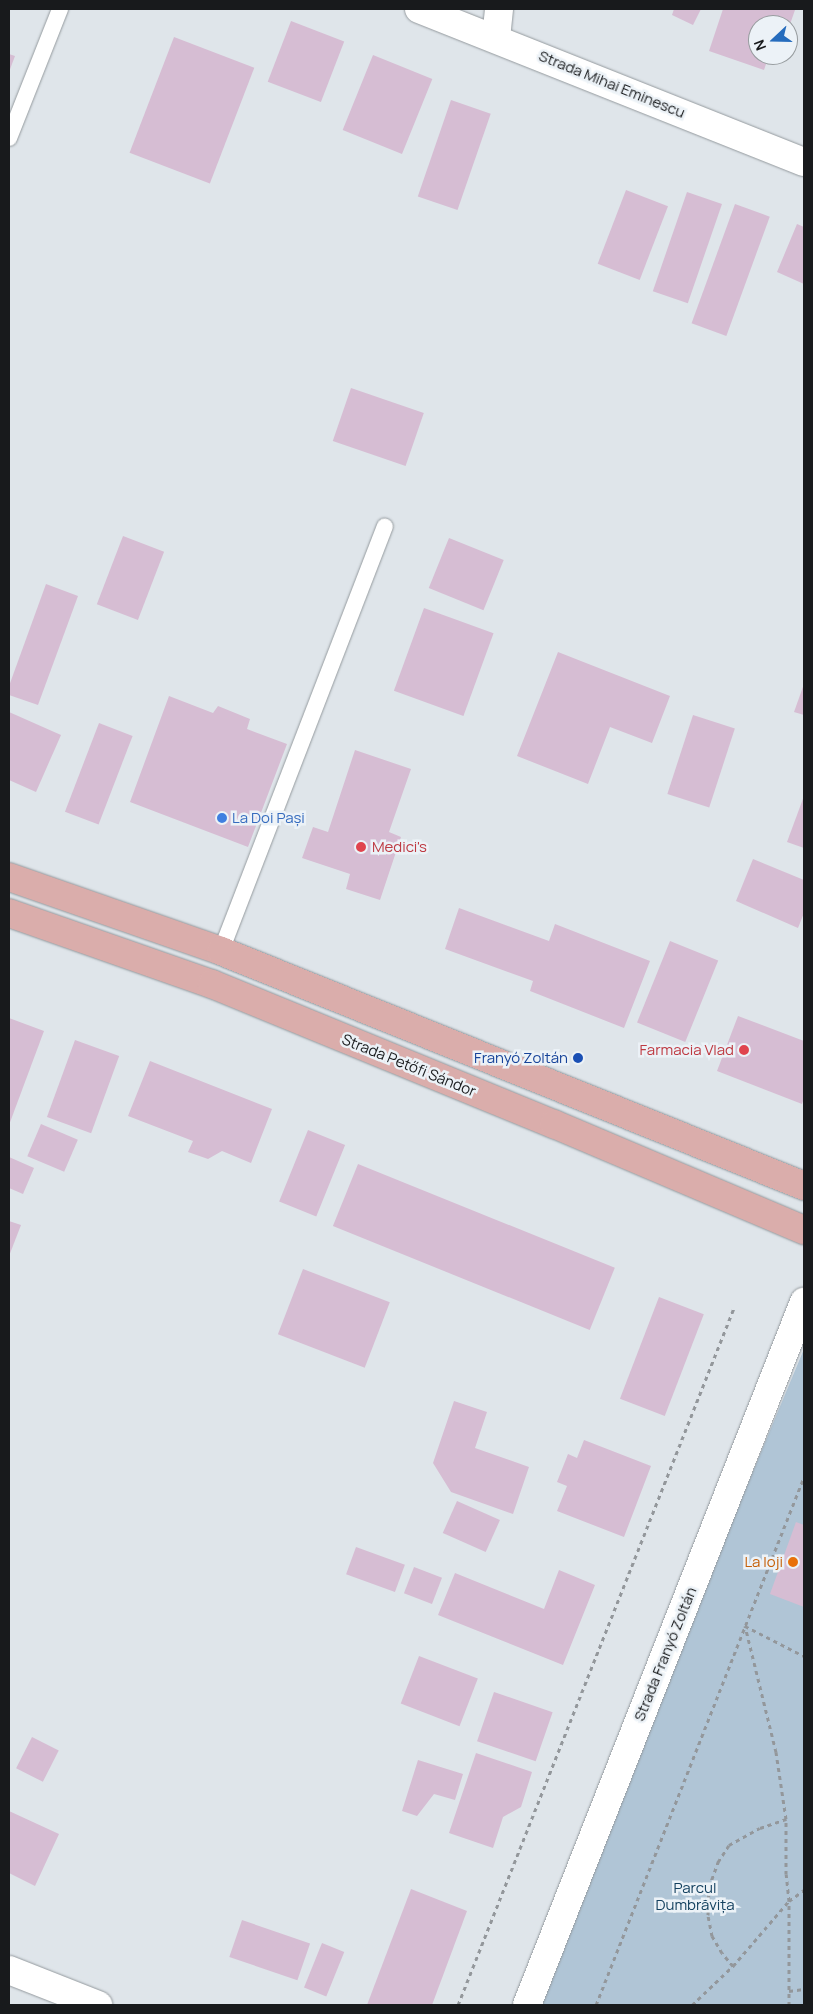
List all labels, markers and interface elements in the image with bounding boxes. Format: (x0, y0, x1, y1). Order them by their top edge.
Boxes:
north arrow (748, 15, 798, 65)
text: N (749, 37, 770, 53)
street label: Strada Mihai Eminescu (536, 46, 688, 122)
place label: La Doi Pași (232, 809, 305, 827)
marker: La Doi Pași (216, 812, 228, 824)
place label: Medici's (372, 838, 427, 856)
marker: Medici's (354, 840, 368, 854)
street label: Strada Petőfi Sándor (339, 1030, 479, 1100)
place label: Farmacia Vlad (640, 1041, 734, 1059)
marker: Farmacia Vlad (738, 1044, 750, 1056)
place label: Franyó Zoltán (474, 1049, 568, 1067)
marker: Franyó Zoltán (572, 1052, 584, 1064)
place label: La Ioji (744, 1553, 783, 1571)
marker: La Ioji (787, 1556, 799, 1568)
street label: Strada Franyó Zoltán (630, 1584, 700, 1724)
park label: Parcul Dumbrăvița (655, 1878, 735, 1913)

